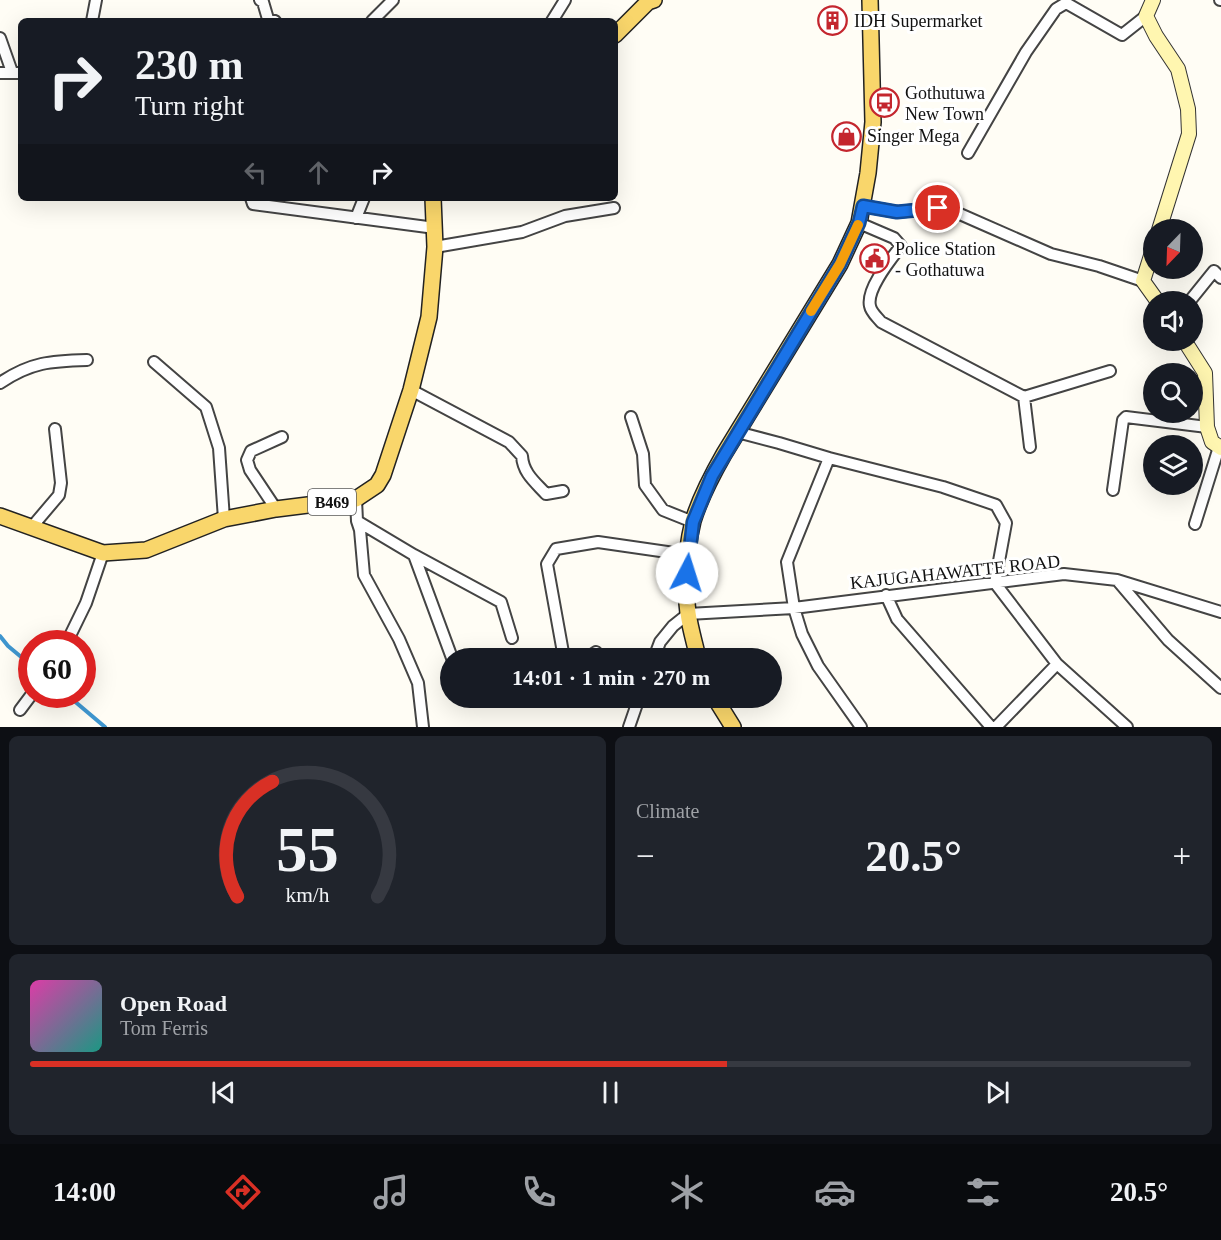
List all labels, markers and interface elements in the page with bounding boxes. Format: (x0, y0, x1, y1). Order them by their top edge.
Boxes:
building icon: IDH Supermarket (817, 5, 849, 37)
place label: IDH Supermarket (854, 11, 982, 31)
icon: right (36, 42, 114, 120)
text: 230 m (135, 42, 244, 88)
place label: Gothutuwa New Town (905, 83, 985, 124)
bus stop icon: Gothutuwa New Town (868, 87, 900, 119)
text: Turn right (135, 91, 244, 121)
shop icon: Singer Mega (830, 120, 862, 152)
place label: Singer Mega (867, 126, 959, 146)
icon: left (239, 156, 272, 189)
icon: ahead (302, 156, 335, 189)
icon: right (365, 156, 398, 189)
pin (912, 182, 963, 233)
icon: arrive (921, 191, 954, 224)
north arrow (1143, 219, 1203, 279)
map controls (1143, 219, 1203, 495)
place label: Police Station - Gothatuwa (895, 239, 996, 280)
public building icon: Police Station - Gothatuwa (858, 243, 890, 275)
button: sound (1143, 291, 1203, 351)
button: search (1143, 363, 1203, 423)
button: layers (1143, 435, 1203, 495)
road number: B469 (308, 489, 356, 515)
position arrow (655, 541, 719, 605)
street label: KAJUGAHAWATTE ROAD (849, 551, 1061, 593)
speed limit sign: 60 (18, 630, 96, 708)
text: 14:01 · 1 min · 270 m (512, 665, 710, 690)
text: Climate (636, 800, 699, 822)
text: 55 (276, 815, 339, 884)
text: 20.5° (865, 831, 962, 881)
text: − (636, 838, 655, 874)
text: + (1172, 838, 1191, 874)
text: km/h (285, 884, 330, 908)
text: Open Road (120, 991, 227, 1016)
text: Tom Ferris (120, 1017, 208, 1039)
icon: previous (207, 1076, 240, 1109)
icon: pause (594, 1076, 627, 1109)
icon: next (981, 1076, 1014, 1109)
icon: directions (222, 1171, 264, 1213)
icon: music (370, 1171, 412, 1213)
icon: phone (518, 1171, 560, 1213)
icon: climate (666, 1171, 708, 1213)
icon: car (814, 1171, 856, 1213)
icon: filters (962, 1171, 1004, 1213)
text: 14:00 (53, 1177, 116, 1207)
text: 20.5° (1110, 1177, 1168, 1207)

